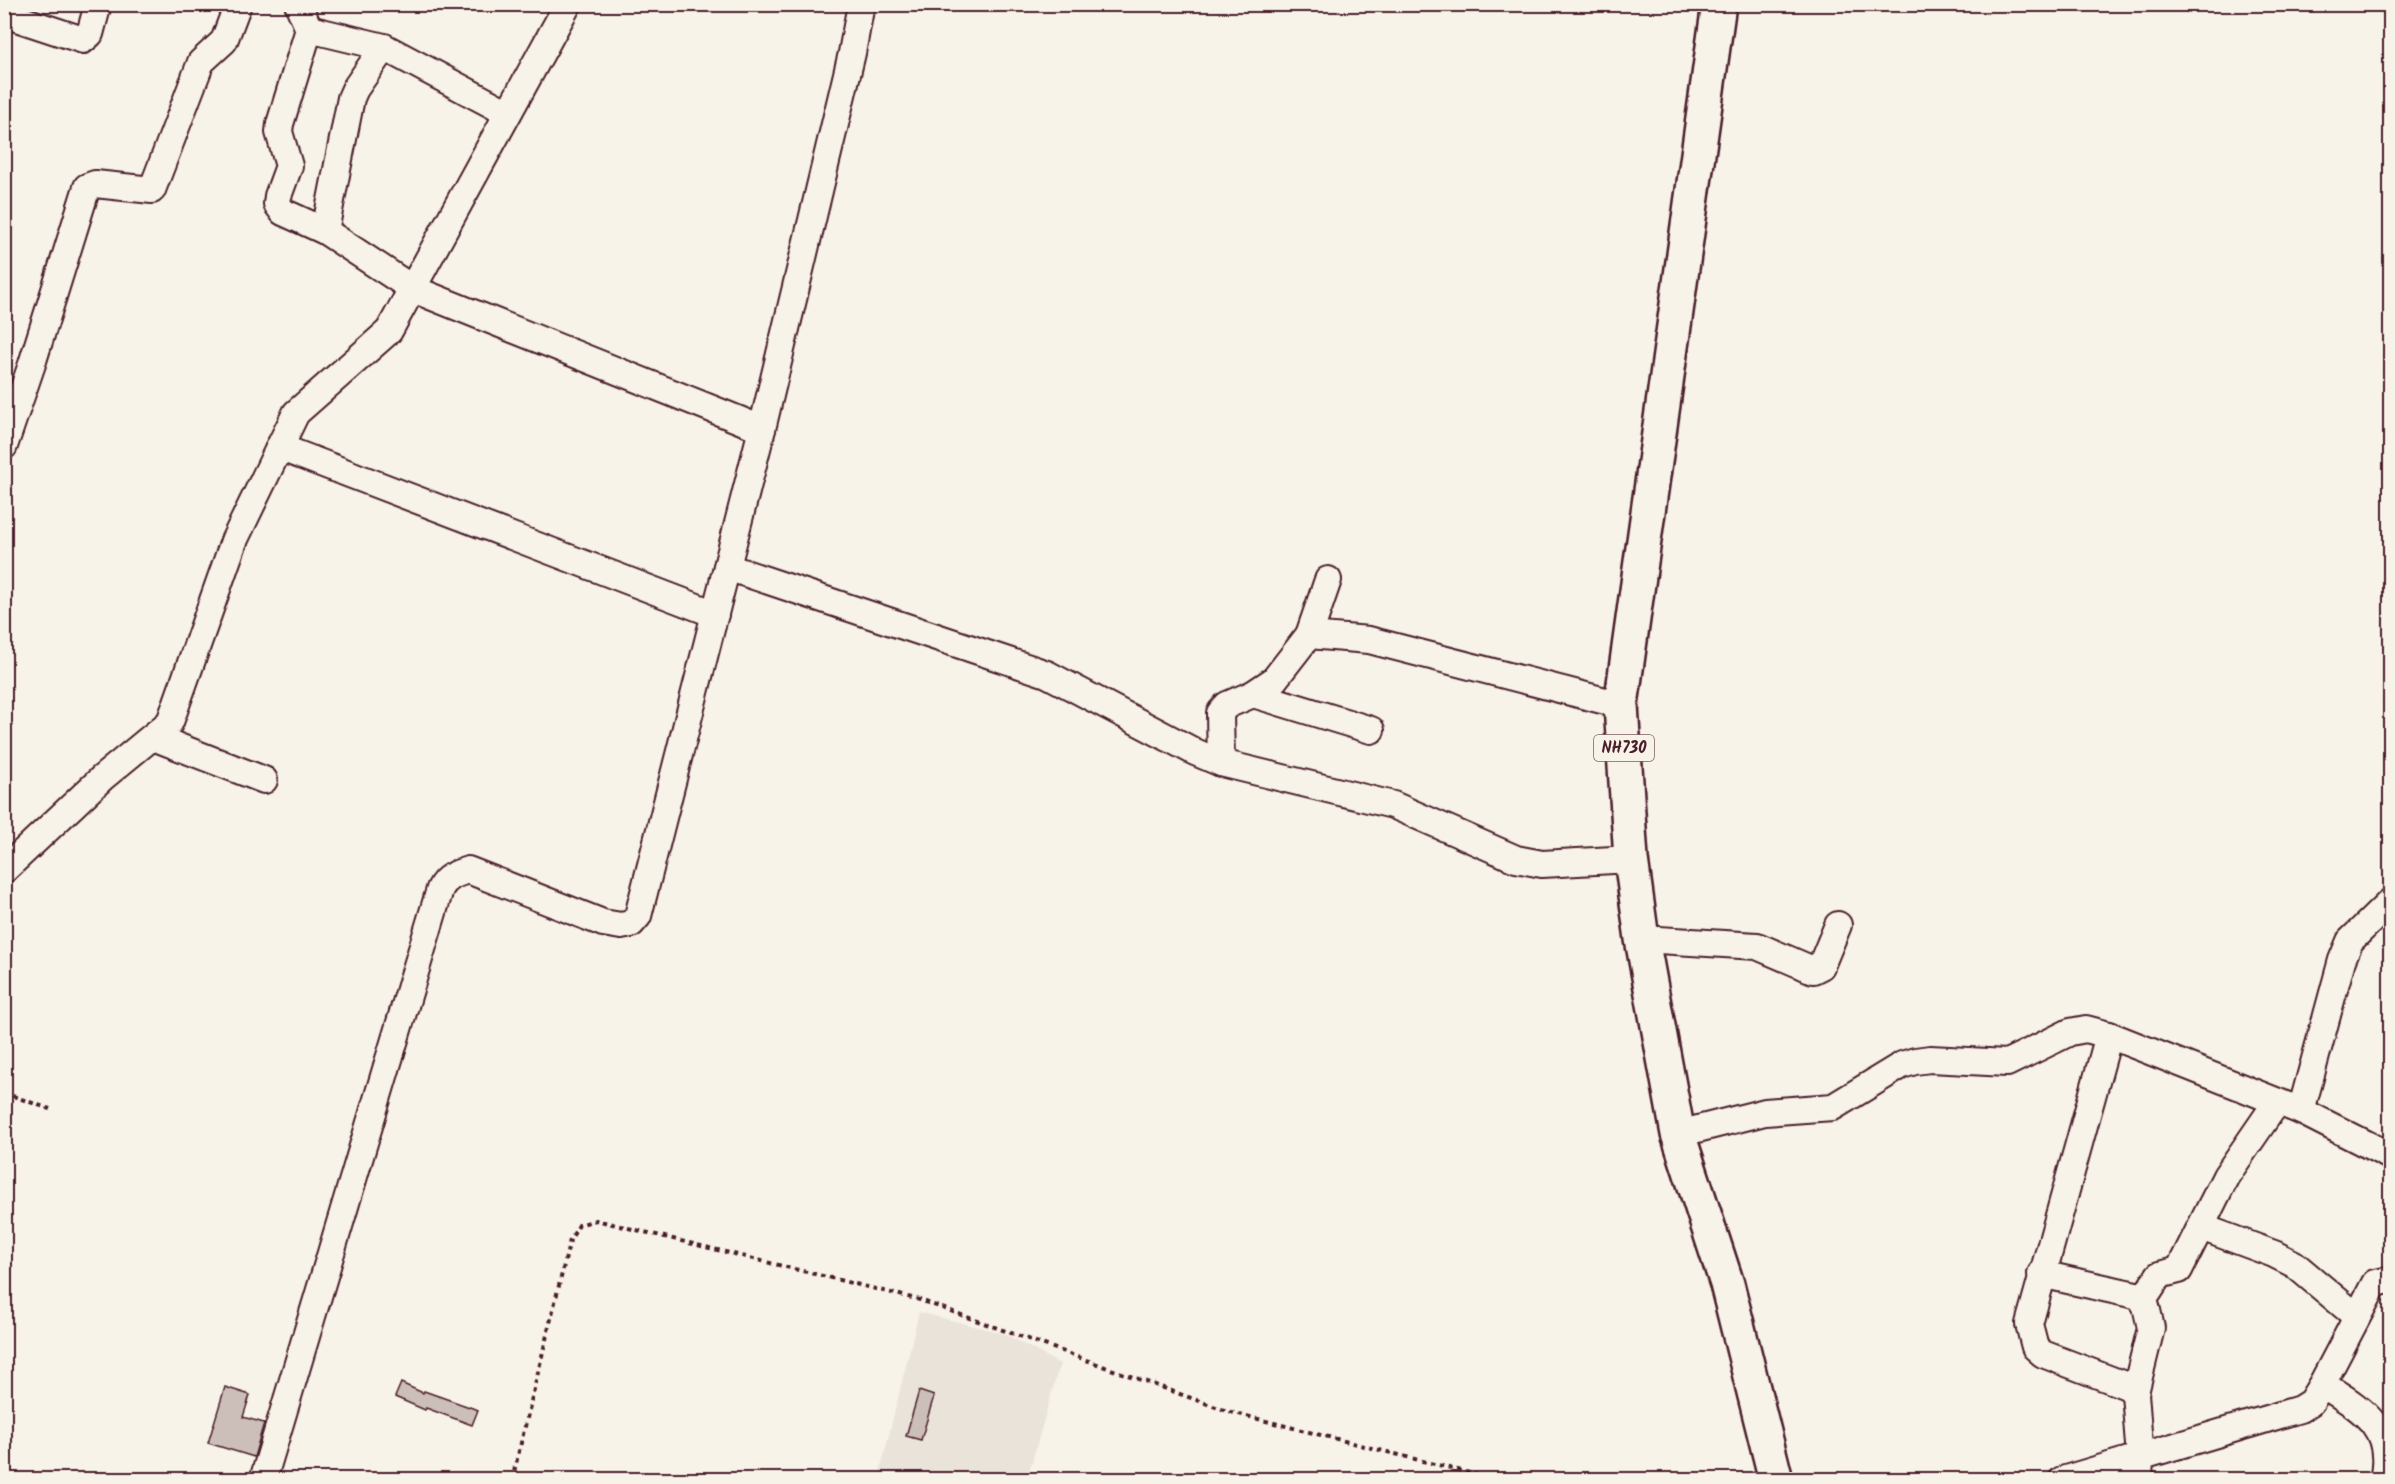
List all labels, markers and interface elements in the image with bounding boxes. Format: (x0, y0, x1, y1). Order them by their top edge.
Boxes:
road number: NH730 (1594, 735, 1654, 761)

